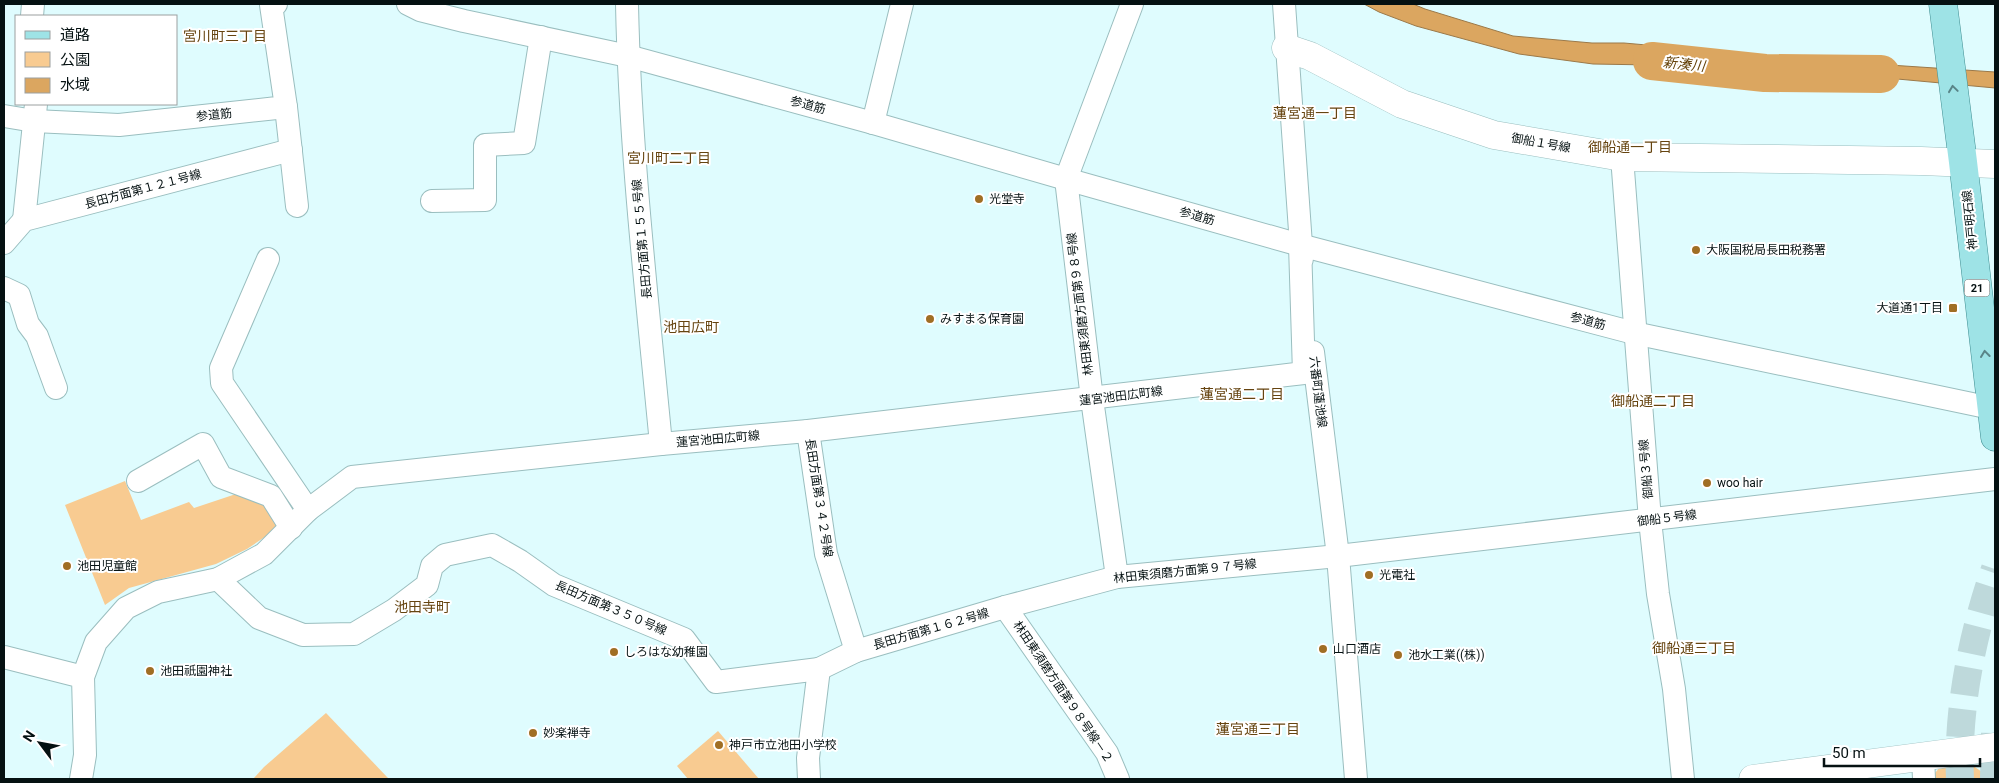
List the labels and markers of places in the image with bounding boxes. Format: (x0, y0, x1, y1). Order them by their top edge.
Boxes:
place label: 光堂寺 (989, 192, 1025, 206)
marker: 光堂寺 (973, 193, 985, 205)
place label: 大阪国税局長田税務署 (1706, 243, 1826, 257)
marker: 大阪国税局長田税務署 (1690, 244, 1702, 256)
place label: 大道通1丁目 (1876, 301, 1943, 315)
marker: 大道通1丁目 (1947, 302, 1959, 314)
place label: みすまる保育園 (940, 312, 1024, 326)
marker: みすまる保育園 (924, 313, 936, 325)
place label: woo hair (1717, 476, 1763, 490)
marker: woo hair (1701, 477, 1713, 489)
place label: 池田児童館 (77, 559, 137, 573)
marker: 池田児童館 (61, 560, 73, 572)
place label: 光電社 (1379, 568, 1415, 582)
marker: 光電社 (1363, 569, 1375, 581)
place label: 山口酒店 (1333, 642, 1381, 656)
marker: 山口酒店 (1317, 643, 1329, 655)
place label: しろはな幼稚園 (624, 645, 708, 659)
marker: しろはな幼稚園 (608, 646, 620, 658)
place label: 池水工業((株)) (1408, 648, 1485, 662)
marker: 池水工業((株)) (1392, 649, 1404, 661)
place label: 池田祇園神社 (160, 664, 232, 678)
marker: 池田祇園神社 (144, 665, 156, 677)
place label: 妙楽禅寺 (543, 726, 591, 740)
marker: 妙楽禅寺 (527, 727, 539, 739)
place label: 神戸市立池田小学校 (729, 738, 837, 752)
marker: 神戸市立池田小学校 (713, 739, 725, 751)

